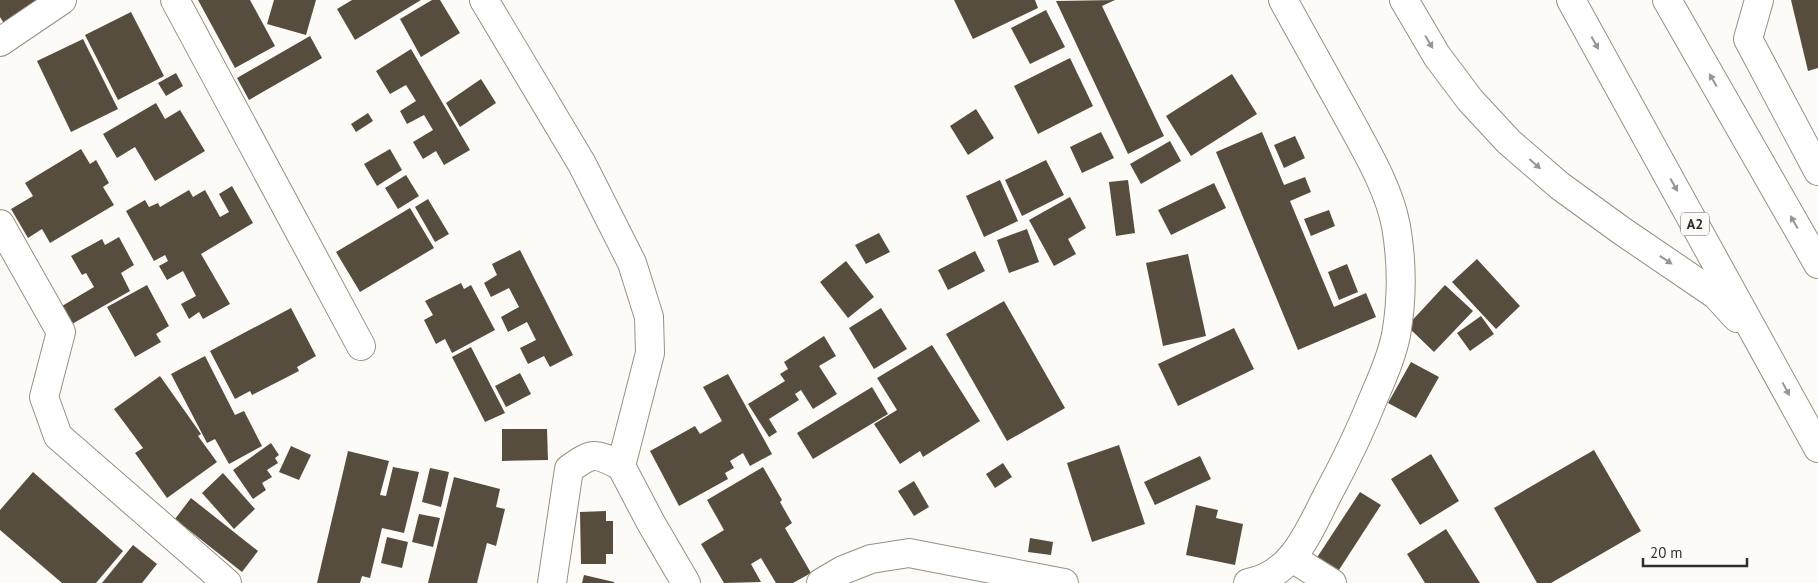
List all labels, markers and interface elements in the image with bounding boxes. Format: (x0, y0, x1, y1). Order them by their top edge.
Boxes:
one-way arrow (1425, 34, 1433, 49)
one-way arrow (1591, 35, 1599, 50)
one-way arrow (1709, 73, 1717, 88)
one-way arrow (1529, 158, 1541, 169)
one-way arrow (1669, 178, 1678, 192)
road number: A2 (1681, 212, 1709, 235)
one-way arrow (1789, 215, 1798, 228)
one-way arrow (1659, 255, 1672, 265)
one-way arrow (1782, 381, 1790, 396)
scale bar (1643, 536, 1747, 568)
text: 20 m (1650, 543, 1683, 562)

